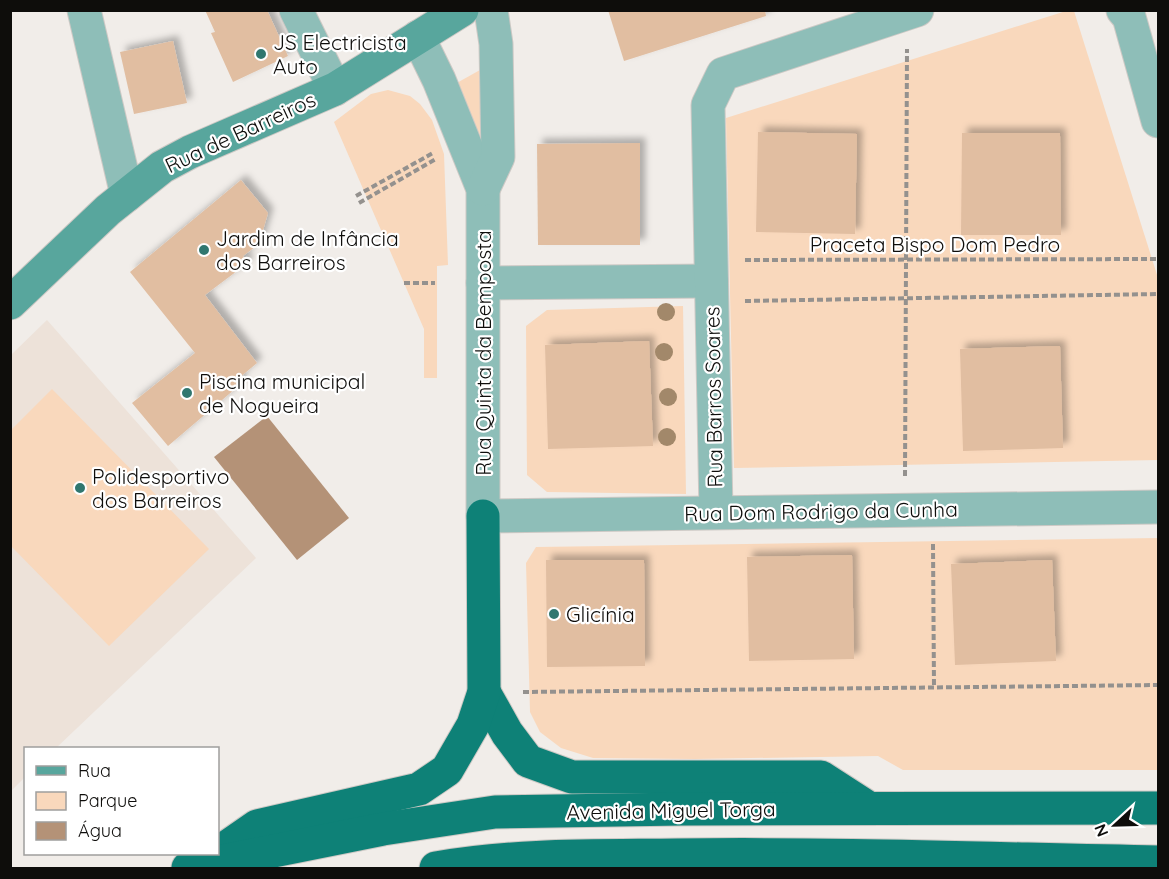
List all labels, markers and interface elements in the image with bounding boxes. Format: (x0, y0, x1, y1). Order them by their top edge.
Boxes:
place label: JS Electricista Auto (273, 29, 407, 79)
marker: JS Electricista Auto (254, 47, 268, 61)
street label: Rua de Barreiros (161, 86, 319, 178)
place label: Jardim de Infância dos Barreiros (216, 225, 399, 275)
street label: Rua Quinta da Bemposta (470, 230, 496, 476)
street label: Praceta Bispo Dom Pedro (810, 231, 1060, 257)
marker: Jardim de Infância dos Barreiros (197, 243, 211, 257)
street label: Rua Barros Soares (698, 306, 728, 488)
place label: Piscina municipal de Nogueira (199, 368, 365, 418)
marker: Piscina municipal de Nogueira (180, 386, 194, 400)
place label: Polidesportivo dos Barreiros (92, 463, 230, 513)
marker: Polidesportivo dos Barreiros (73, 481, 87, 495)
street label: Rua Dom Rodrigo da Cunha (684, 496, 958, 526)
place label: Glicínia (566, 601, 635, 627)
marker: Glicínia (547, 607, 561, 621)
legend (24, 747, 219, 855)
text: Rua (78, 759, 111, 782)
text: Parque (78, 789, 137, 812)
street label: Avenida Miguel Torga (566, 795, 776, 825)
north arrow (1085, 795, 1145, 855)
text: Água (78, 819, 122, 842)
text: N (1090, 821, 1113, 840)

